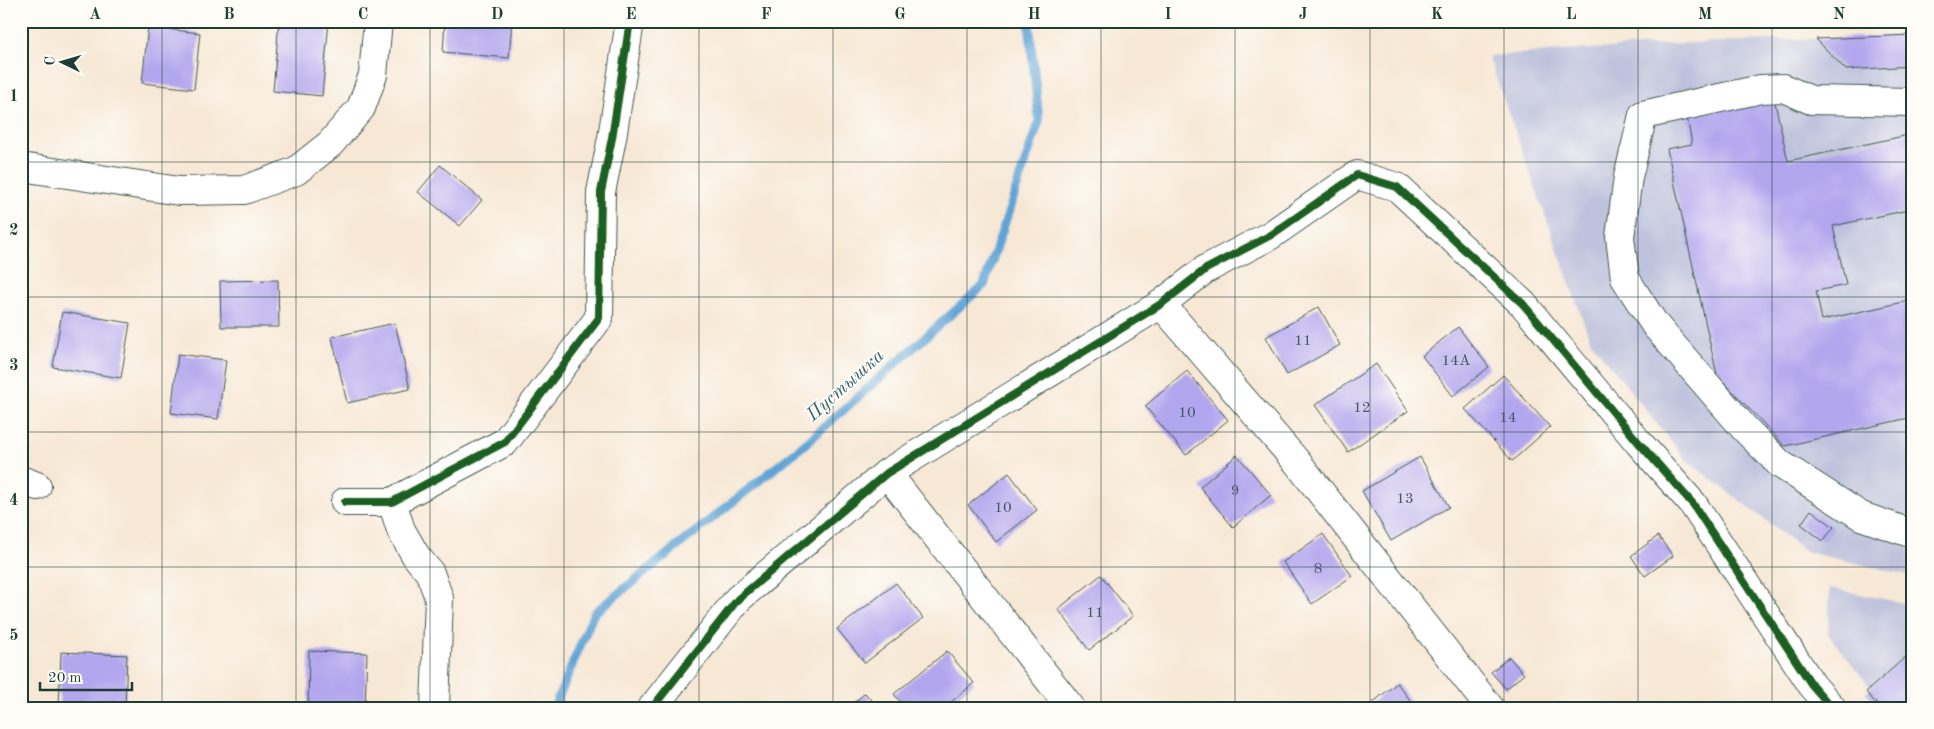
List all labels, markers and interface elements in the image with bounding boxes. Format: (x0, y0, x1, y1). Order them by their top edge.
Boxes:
text: A (89, 7, 101, 23)
text: B (223, 7, 235, 23)
text: C (358, 7, 368, 23)
text: D (491, 7, 503, 23)
text: E (625, 7, 637, 23)
text: F (761, 7, 772, 23)
text: G (894, 7, 906, 23)
text: H (1027, 7, 1041, 23)
text: I (1164, 7, 1172, 23)
text: J (1299, 7, 1308, 23)
text: K (1431, 7, 1443, 23)
text: L (1566, 7, 1577, 23)
text: M (1698, 7, 1712, 23)
text: N (1833, 7, 1846, 23)
north arrow (38, 38, 88, 88)
text: С (43, 56, 57, 66)
text: 1 (9, 89, 19, 105)
text: 2 (9, 223, 19, 239)
house number: 11 (1294, 334, 1312, 349)
water label: Пустышка (803, 347, 888, 426)
house number: 14А (1442, 354, 1471, 369)
text: 3 (9, 358, 19, 374)
house number: 12 (1353, 401, 1371, 416)
house number: 10 (1178, 406, 1196, 421)
house number: 14 (1499, 411, 1517, 426)
house number: 9 (1231, 484, 1239, 499)
house number: 13 (1396, 492, 1414, 507)
text: 4 (9, 493, 19, 509)
house number: 10 (994, 501, 1012, 516)
house number: 8 (1314, 562, 1322, 577)
house number: 11 (1086, 606, 1104, 621)
text: 5 (9, 628, 19, 644)
scale bar (40, 659, 132, 691)
text: 20 m (48, 671, 82, 686)

